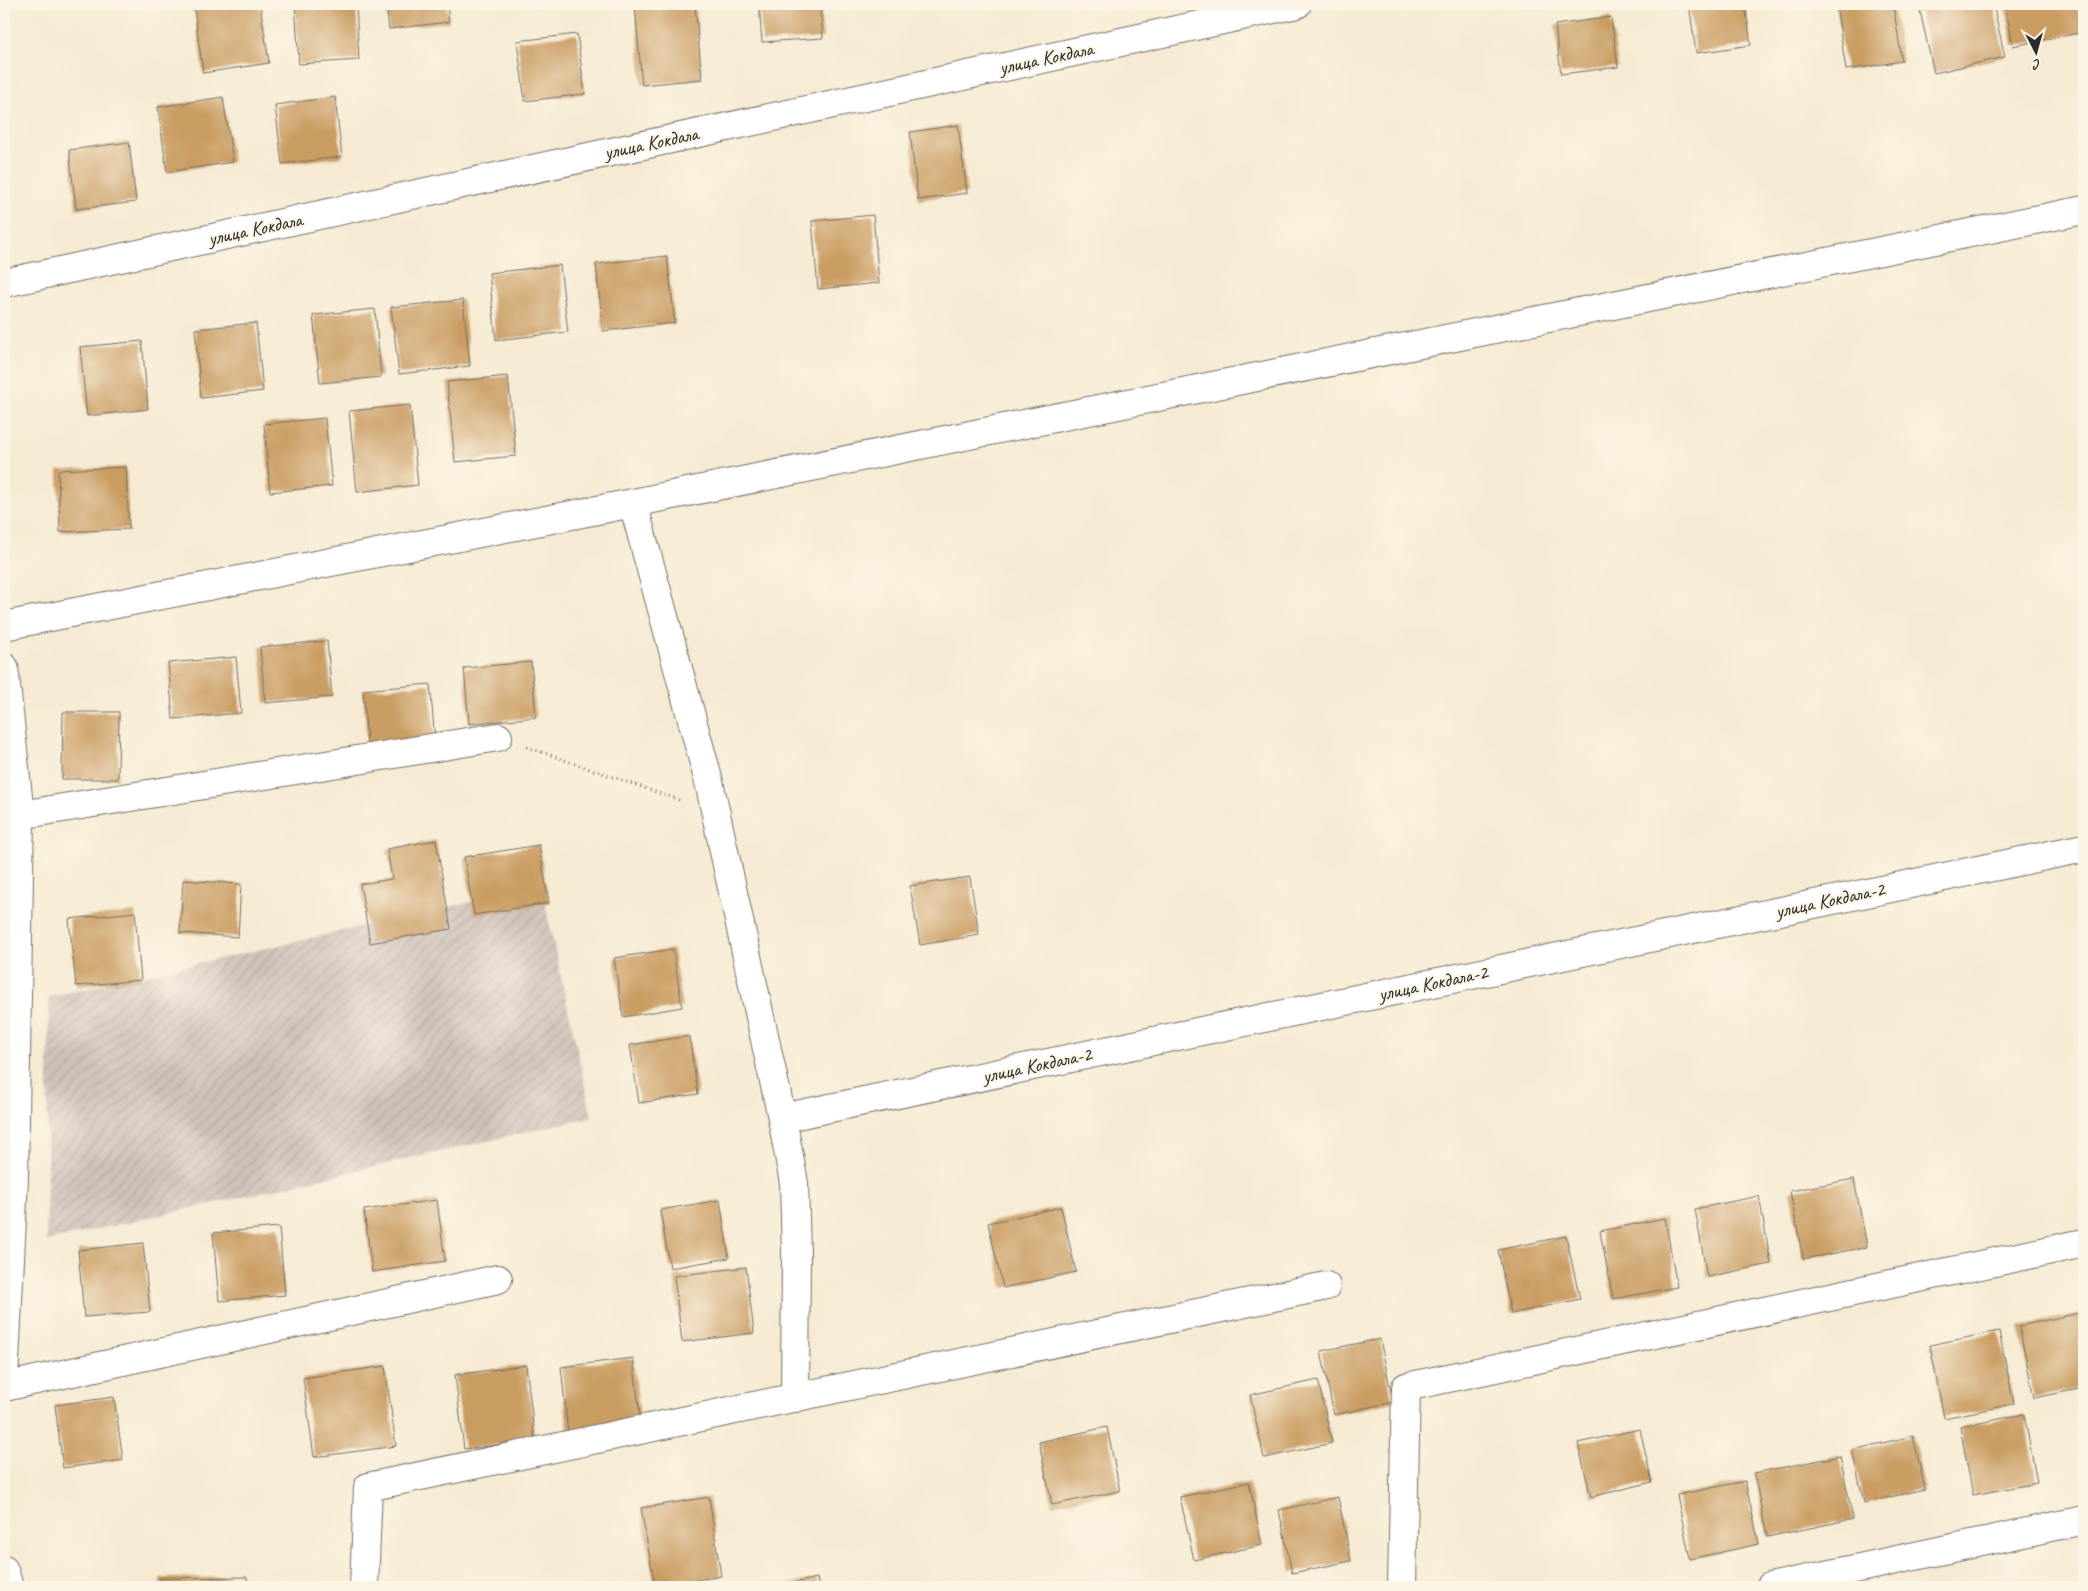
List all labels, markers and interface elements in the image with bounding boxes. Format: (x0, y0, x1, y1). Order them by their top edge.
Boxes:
north arrow (2010, 28, 2060, 78)
street label: улица Кокдала (996, 35, 1097, 80)
text: С (2031, 56, 2042, 73)
street label: улица Кокдала (601, 120, 702, 165)
street label: улица Кокдала (205, 206, 306, 251)
street label: улица Кокдала-2 (1772, 876, 1889, 924)
street label: улица Кокдала-2 (1375, 959, 1492, 1007)
street label: улица Кокдала-2 (979, 1041, 1096, 1089)

